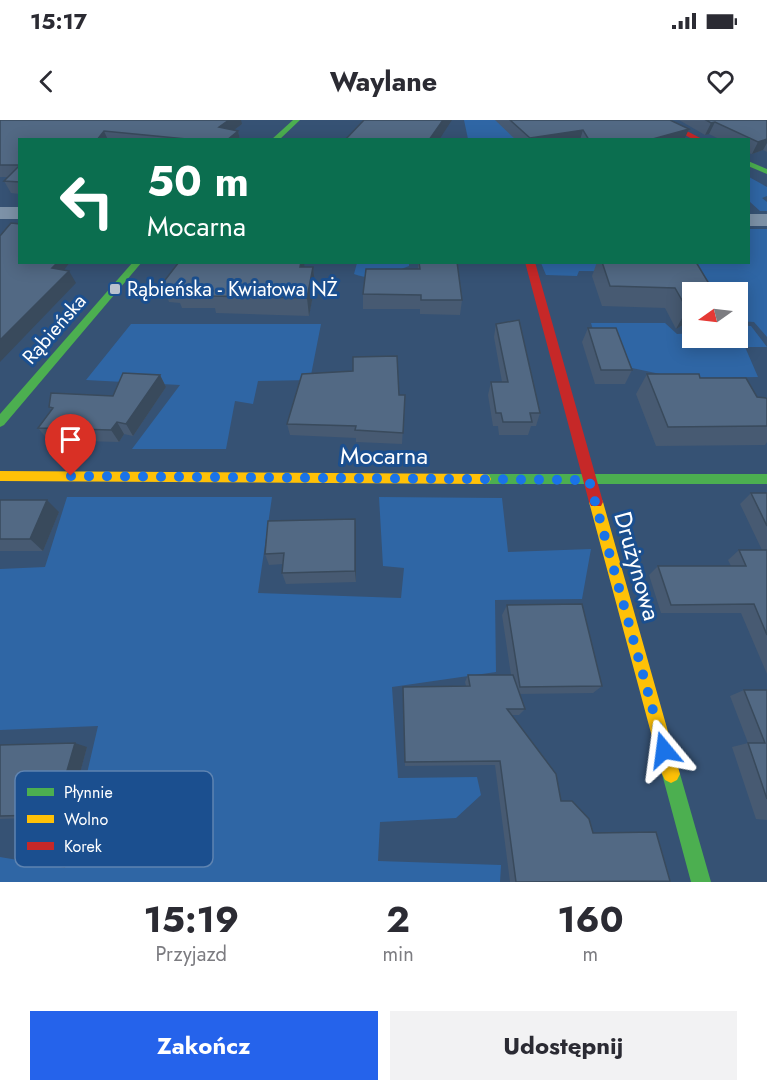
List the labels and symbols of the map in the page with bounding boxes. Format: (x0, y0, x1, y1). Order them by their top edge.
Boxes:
place label: Rąbieńska - Kwiatowa NŻ (127, 275, 338, 304)
marker: Rąbieńska - Kwiatowa NŻ (108, 282, 122, 296)
north arrow (682, 282, 748, 348)
street label: Rąbieńska (16, 288, 93, 371)
pin (45, 414, 96, 476)
street label: Mocarna (340, 438, 428, 473)
street label: Drużynowa (605, 507, 670, 625)
position arrow (632, 718, 696, 782)
legend (15, 771, 213, 867)
text: Płynnie (64, 781, 113, 804)
text: Wolno (64, 808, 108, 831)
text: Korek (64, 835, 103, 858)

